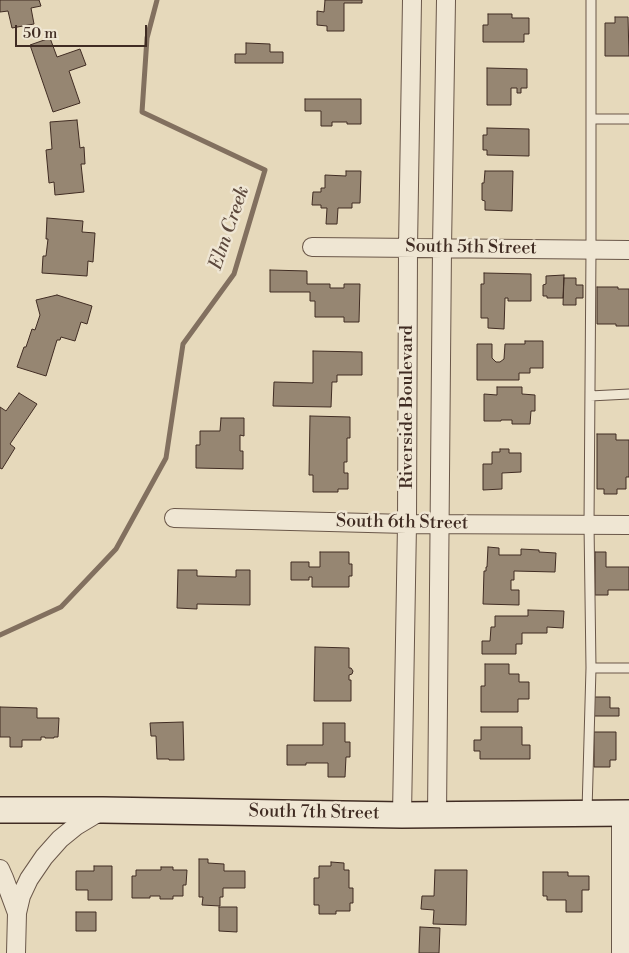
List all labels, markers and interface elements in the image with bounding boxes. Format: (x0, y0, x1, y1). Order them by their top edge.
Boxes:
scale bar (18, 15, 150, 47)
text: 50 m (23, 24, 57, 43)
water label: Elm Creek (205, 183, 255, 273)
street label: South 5th Street (405, 236, 537, 260)
street label: Riverside Boulevard (397, 325, 419, 489)
street label: South 6th Street (336, 511, 468, 535)
street label: South 7th Street (248, 801, 380, 825)

